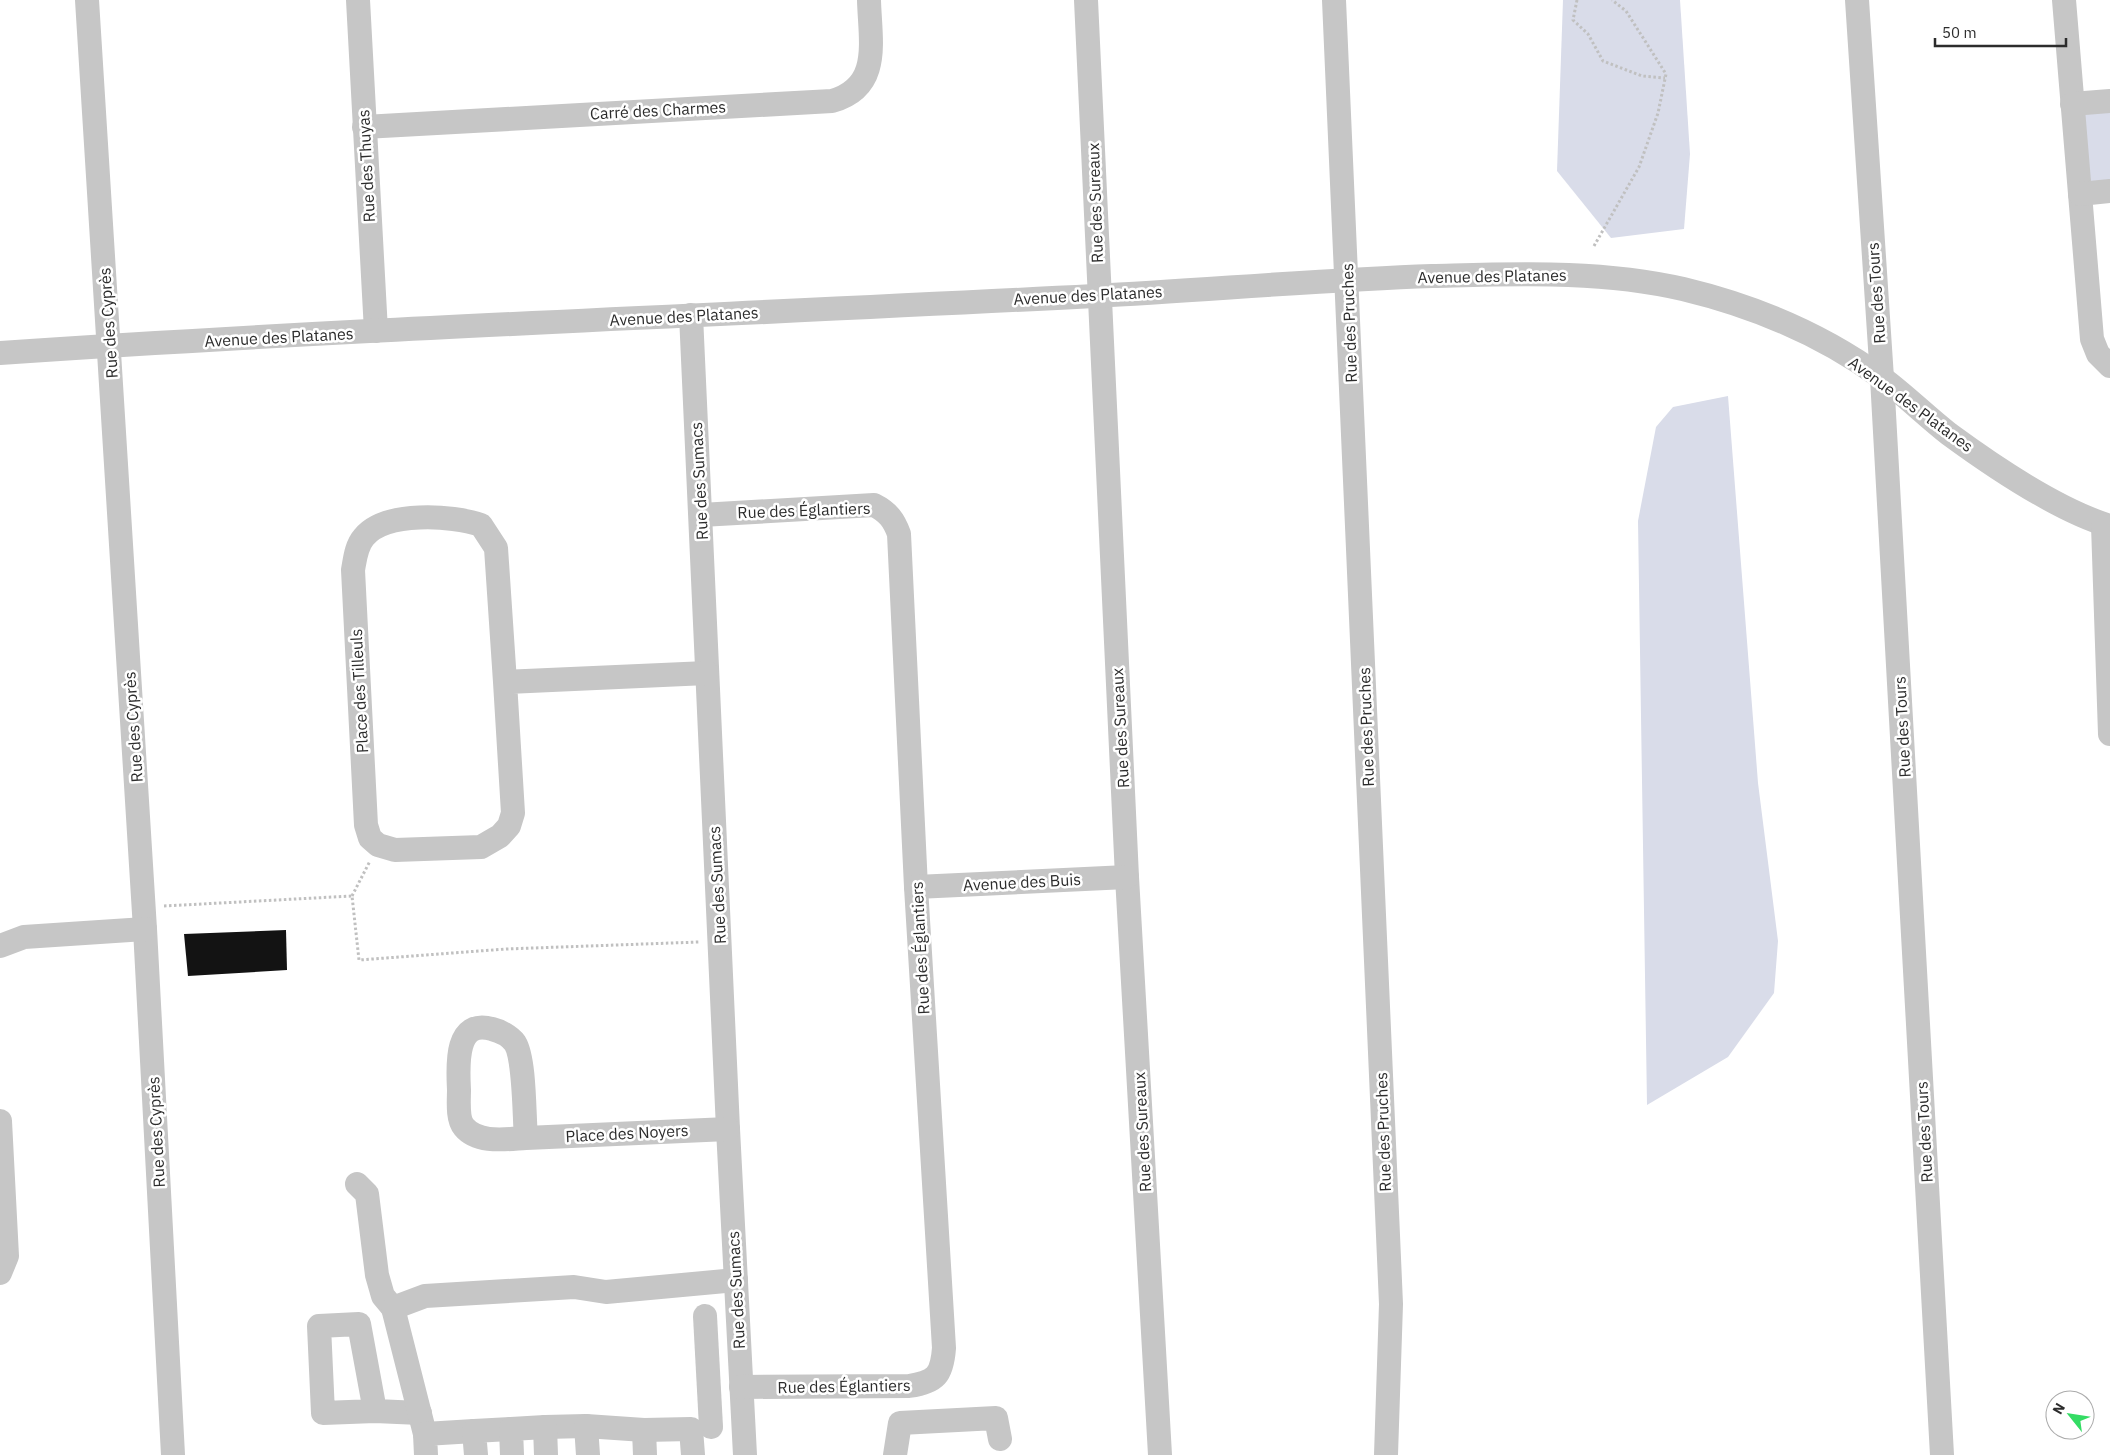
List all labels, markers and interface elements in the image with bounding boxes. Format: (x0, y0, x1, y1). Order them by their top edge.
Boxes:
scale bar (1935, 15, 2066, 47)
text: 50 m (1942, 23, 1977, 42)
street label: Carré des Charmes (589, 96, 727, 124)
street label: Rue des Thuyas (353, 109, 379, 223)
street label: Rue des Sureaux (1083, 143, 1107, 263)
street label: Rue des Tours (1862, 242, 1890, 344)
street label: Rue des Pruches (1337, 263, 1361, 383)
street label: Avenue des Platanes (1417, 265, 1567, 287)
street label: Rue des Cyprès (94, 267, 122, 379)
street label: Avenue des Platanes (1013, 281, 1163, 309)
street label: Avenue des Platanes (609, 302, 759, 330)
street label: Avenue des Platanes (204, 323, 354, 351)
street label: Avenue des Platanes (1845, 352, 1977, 456)
street label: Rue des Sumacs (686, 421, 712, 541)
street label: Rue des Églantiers (737, 497, 871, 522)
street label: Place des Tilleuls (346, 628, 372, 754)
street label: Rue des Sureaux (1107, 667, 1133, 789)
street label: Rue des Pruches (1354, 667, 1378, 787)
street label: Rue des Cyprès (119, 671, 147, 783)
street label: Rue des Tours (1889, 676, 1915, 778)
street label: Rue des Sumacs (704, 825, 730, 945)
street label: Avenue des Buis (962, 869, 1082, 895)
street label: Rue des Églantiers (906, 881, 933, 1015)
street label: Rue des Sureaux (1129, 1071, 1155, 1193)
street label: Rue des Pruches (1371, 1072, 1395, 1192)
street label: Rue des Cyprès (143, 1076, 169, 1188)
street label: Rue des Tours (1911, 1081, 1937, 1183)
street label: Place des Noyers (565, 1120, 689, 1146)
street label: Rue des Sumacs (723, 1230, 749, 1350)
street label: Rue des Églantiers (777, 1374, 911, 1397)
north arrow (2045, 1390, 2095, 1440)
text: N (2048, 1400, 2069, 1417)

